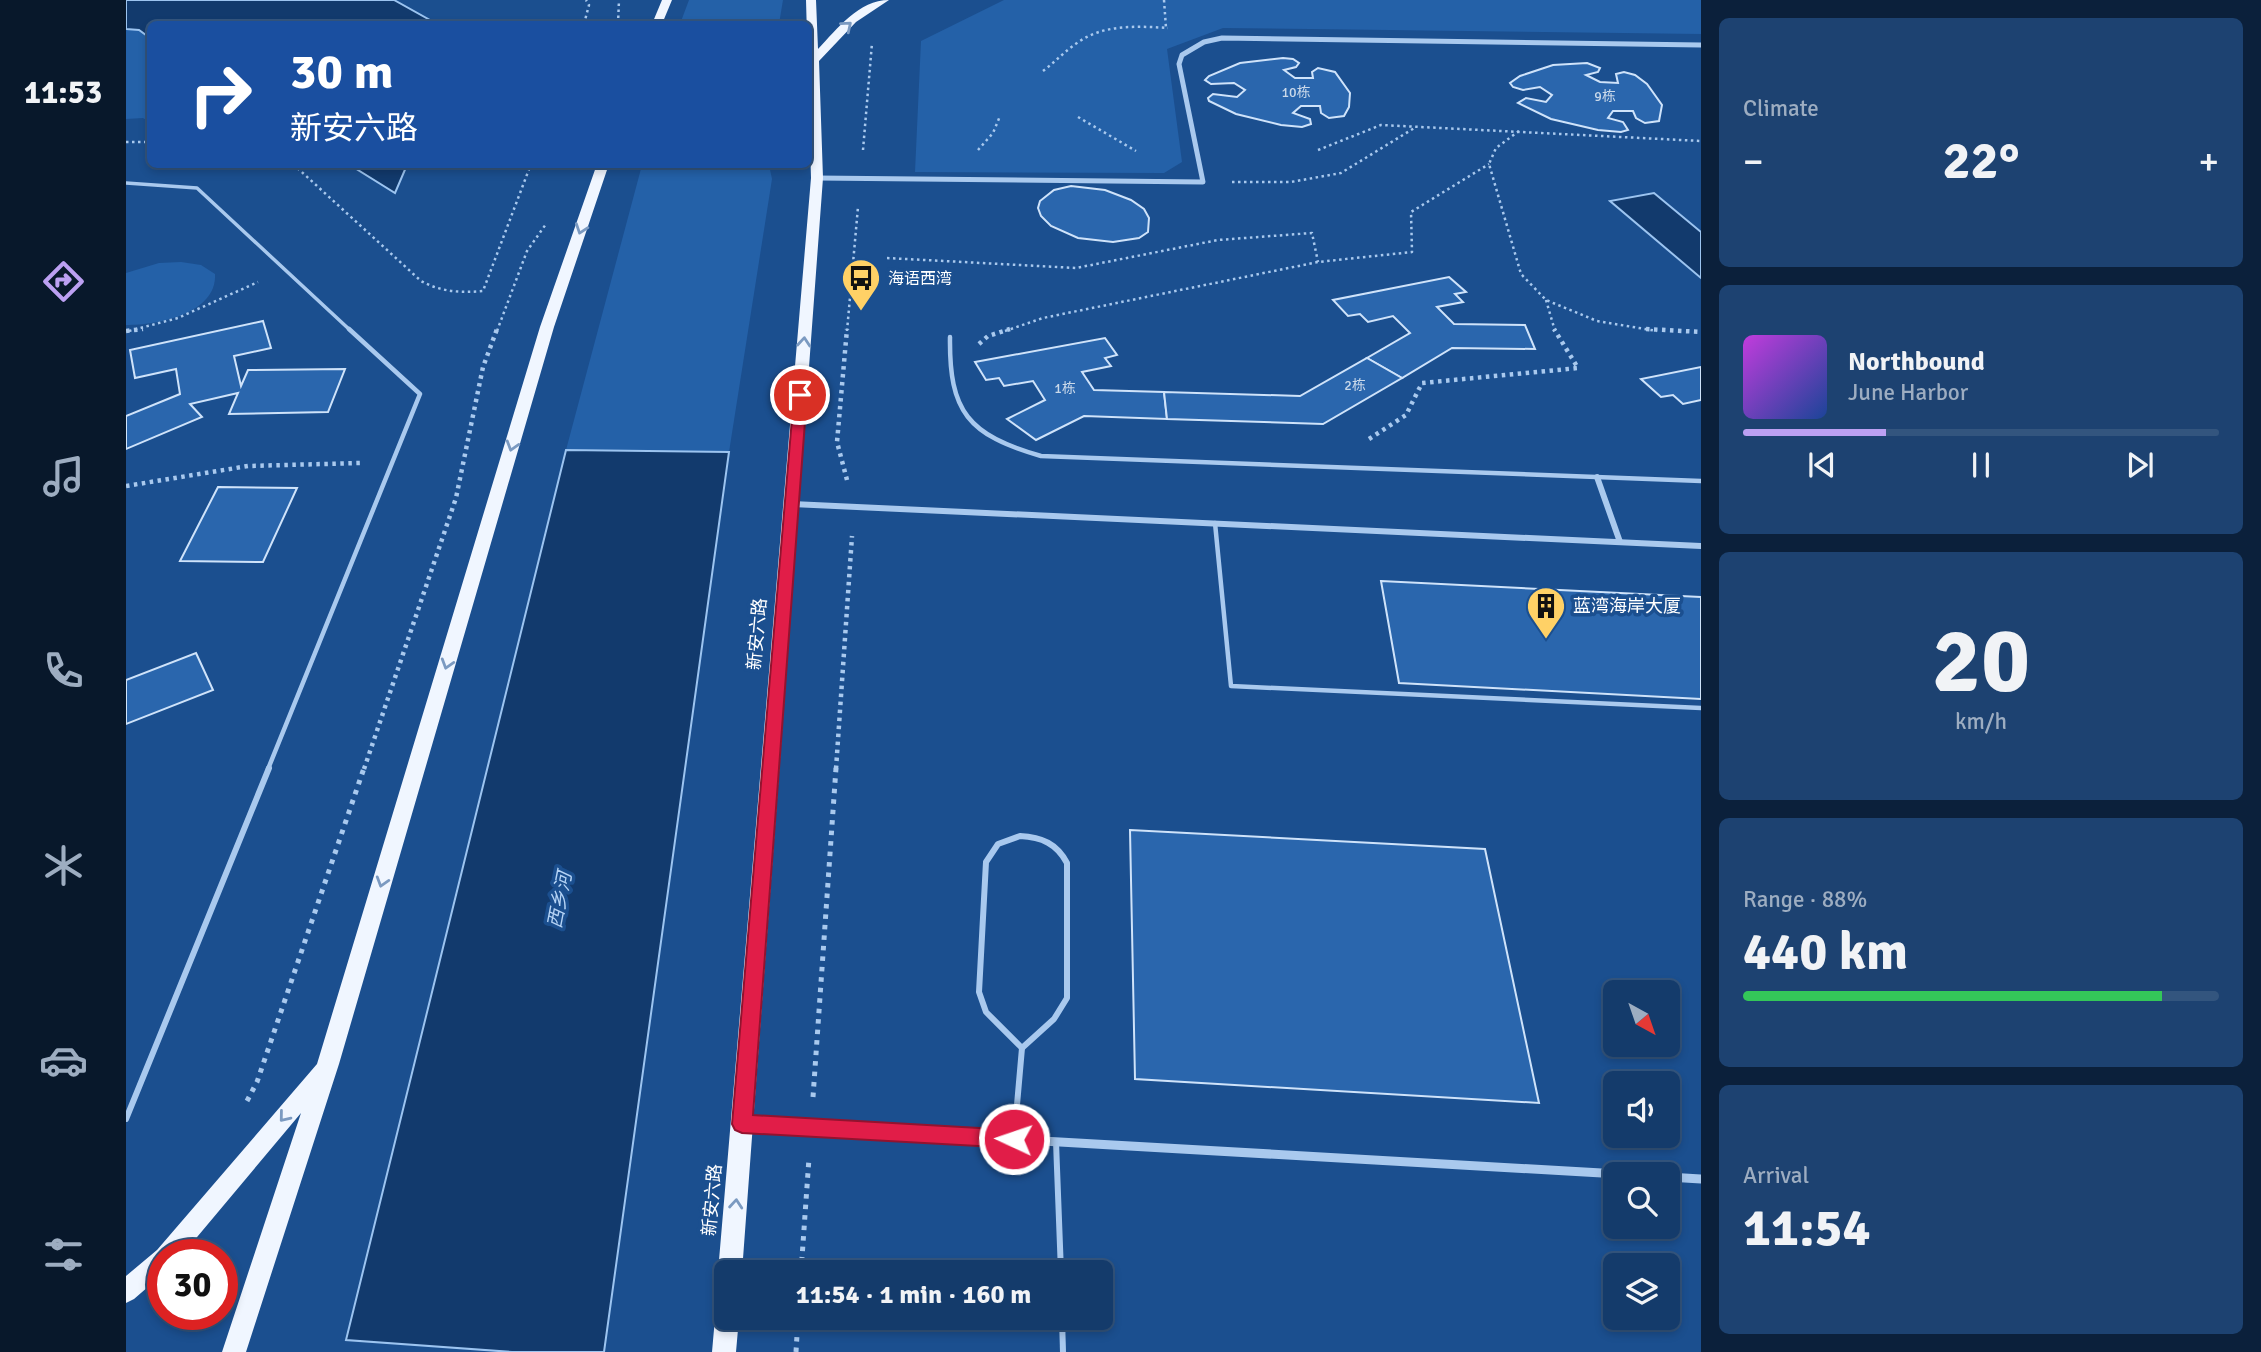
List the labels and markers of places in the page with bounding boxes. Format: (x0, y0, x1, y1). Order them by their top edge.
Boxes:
bus stop icon: 海语西湾 (840, 257, 882, 312)
place label: 海语西湾 (888, 269, 952, 289)
pin (770, 365, 830, 425)
building icon: 蓝湾海岸大厦 (1525, 585, 1567, 640)
place label: 蓝湾海岸大厦 (1573, 595, 1681, 617)

